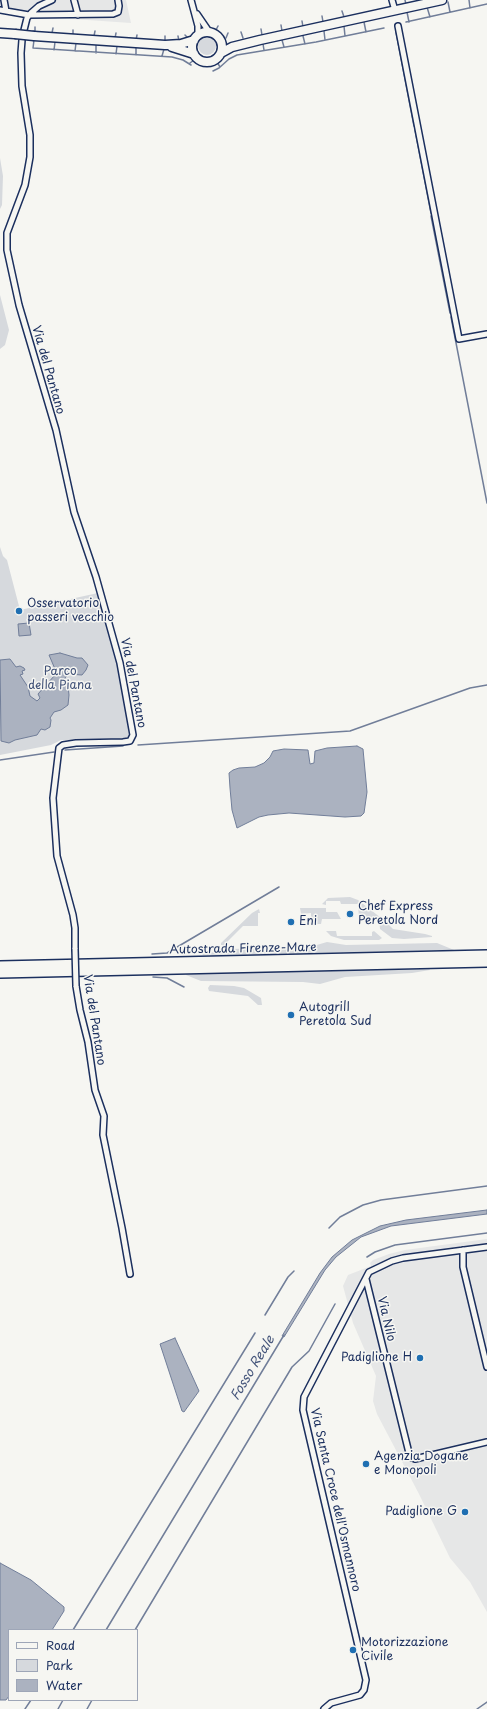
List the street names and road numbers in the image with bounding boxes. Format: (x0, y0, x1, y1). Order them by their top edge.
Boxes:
street label: Via del Pantano (28, 324, 68, 416)
street label: Via del Pantano (117, 637, 149, 729)
street label: Autostrada Firenze-Mare (169, 941, 317, 957)
street label: Via del Pantano (80, 974, 108, 1066)
street label: Via Nilo (374, 1295, 398, 1343)
street label: Via Santa Croce dell'Osmannoro (307, 1407, 363, 1593)

